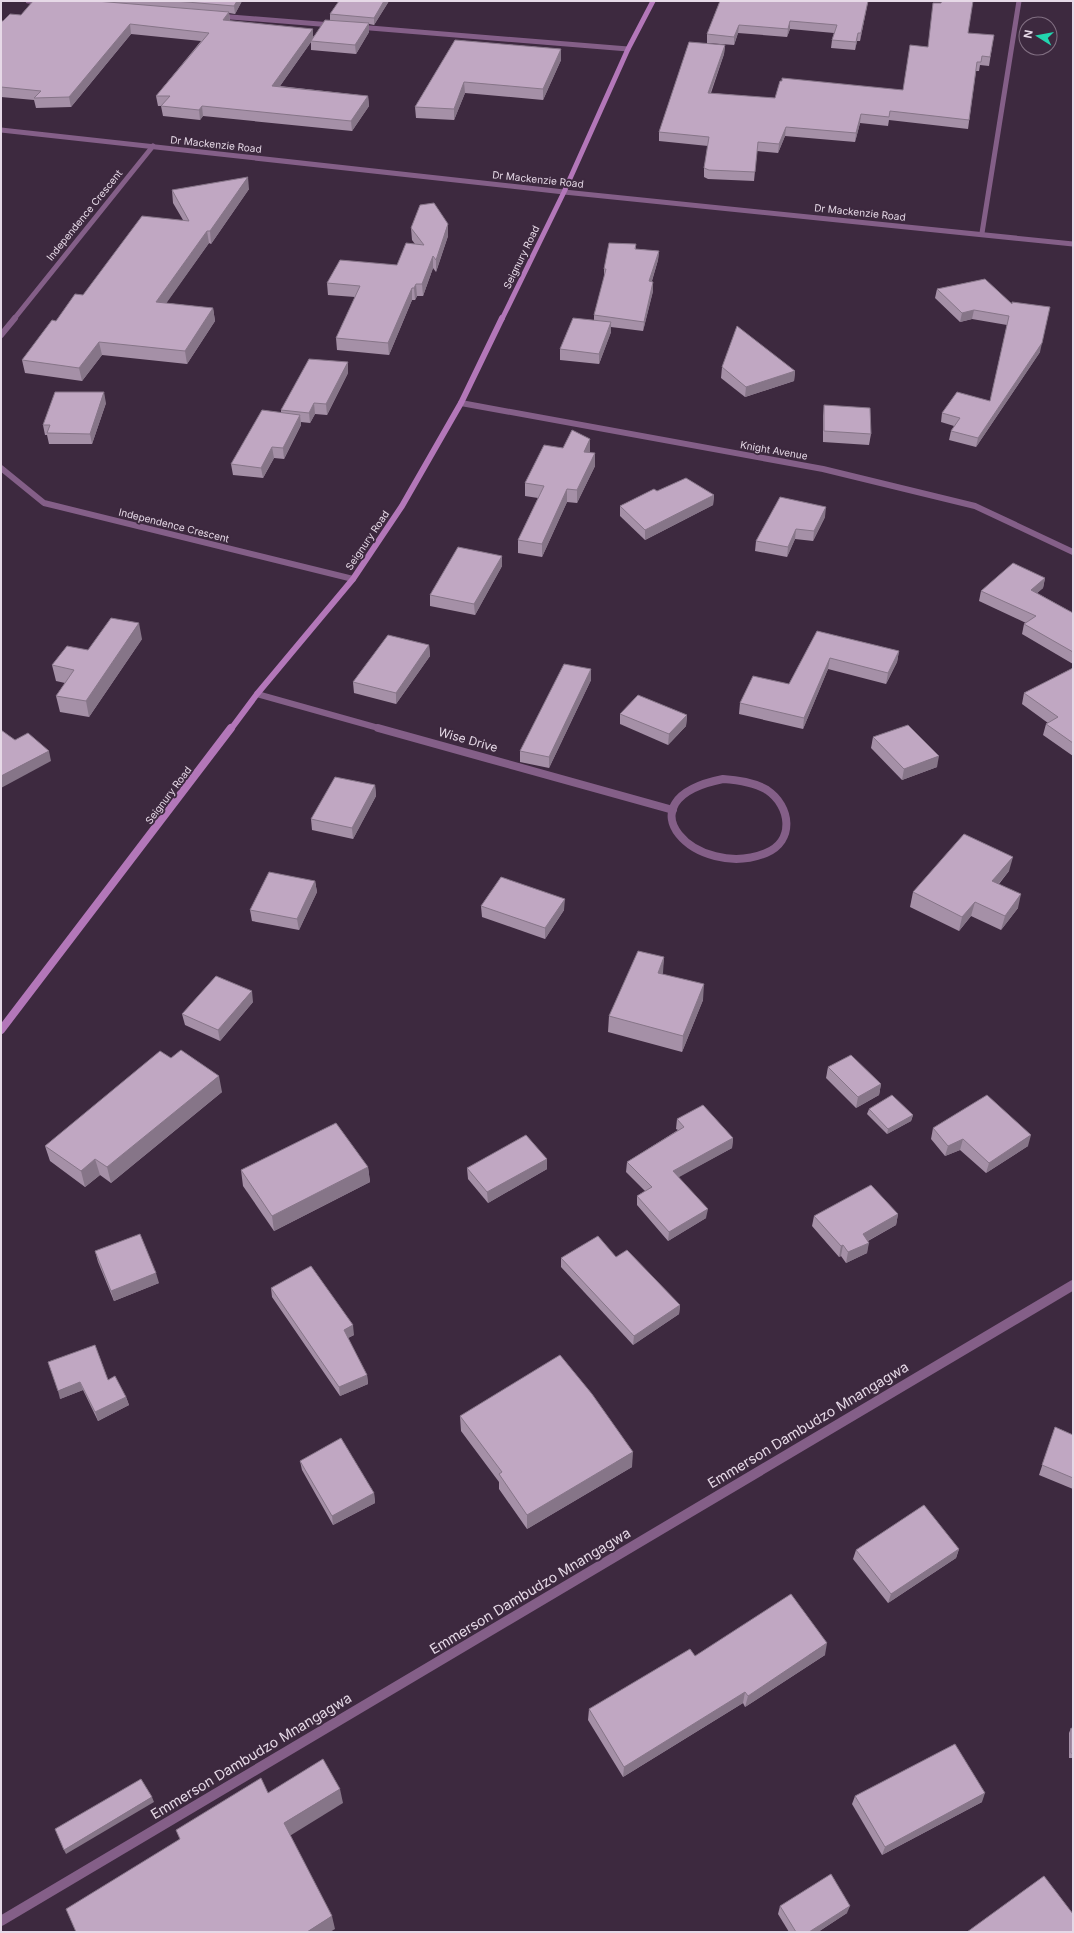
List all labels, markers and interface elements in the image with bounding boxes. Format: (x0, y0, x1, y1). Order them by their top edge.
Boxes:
north arrow (1018, 16, 1058, 56)
text: N (1021, 29, 1036, 40)
street label: Dr Mackenzie Road (170, 133, 262, 155)
street label: Independence Crescent (44, 167, 125, 263)
street label: Dr Mackenzie Road (492, 168, 584, 190)
street label: Dr Mackenzie Road (814, 201, 906, 223)
street label: Seignury Road (500, 223, 542, 291)
street label: Knight Avenue (739, 438, 809, 462)
street label: Independence Crescent (118, 505, 231, 545)
street label: Seignury Road (343, 508, 391, 572)
street label: Wise Drive (437, 724, 500, 755)
street label: Seignury Road (142, 764, 194, 826)
street label: Emmerson Dambudzo Mnangagwa (704, 1358, 911, 1491)
street label: Emmerson Dambudzo Mnangagwa (426, 1524, 633, 1657)
street label: Emmerson Dambudzo Mnangagwa (147, 1689, 354, 1822)

